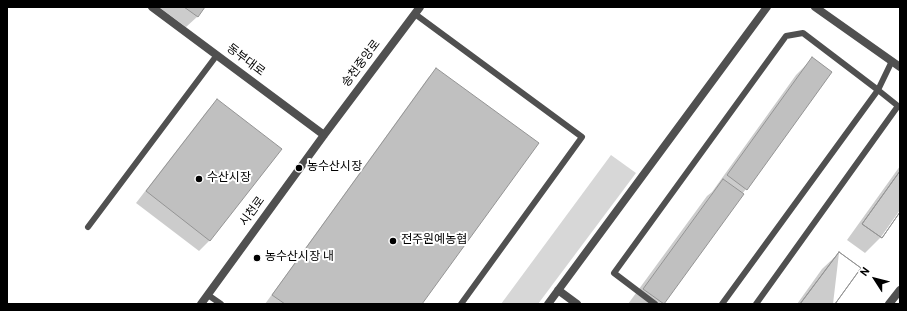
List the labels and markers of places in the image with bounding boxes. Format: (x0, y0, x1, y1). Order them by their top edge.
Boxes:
place label: 농수산시장 (307, 161, 362, 175)
marker: 농수산시장 (294, 163, 304, 173)
place label: 수산시장 (207, 172, 251, 186)
marker: 수산시장 (194, 174, 204, 184)
place label: 전주원예농협 (401, 234, 467, 248)
marker: 전주원예농협 (388, 236, 398, 246)
place label: 농수산시장 내 (265, 251, 334, 265)
marker: 농수산시장 내 (252, 253, 262, 263)

